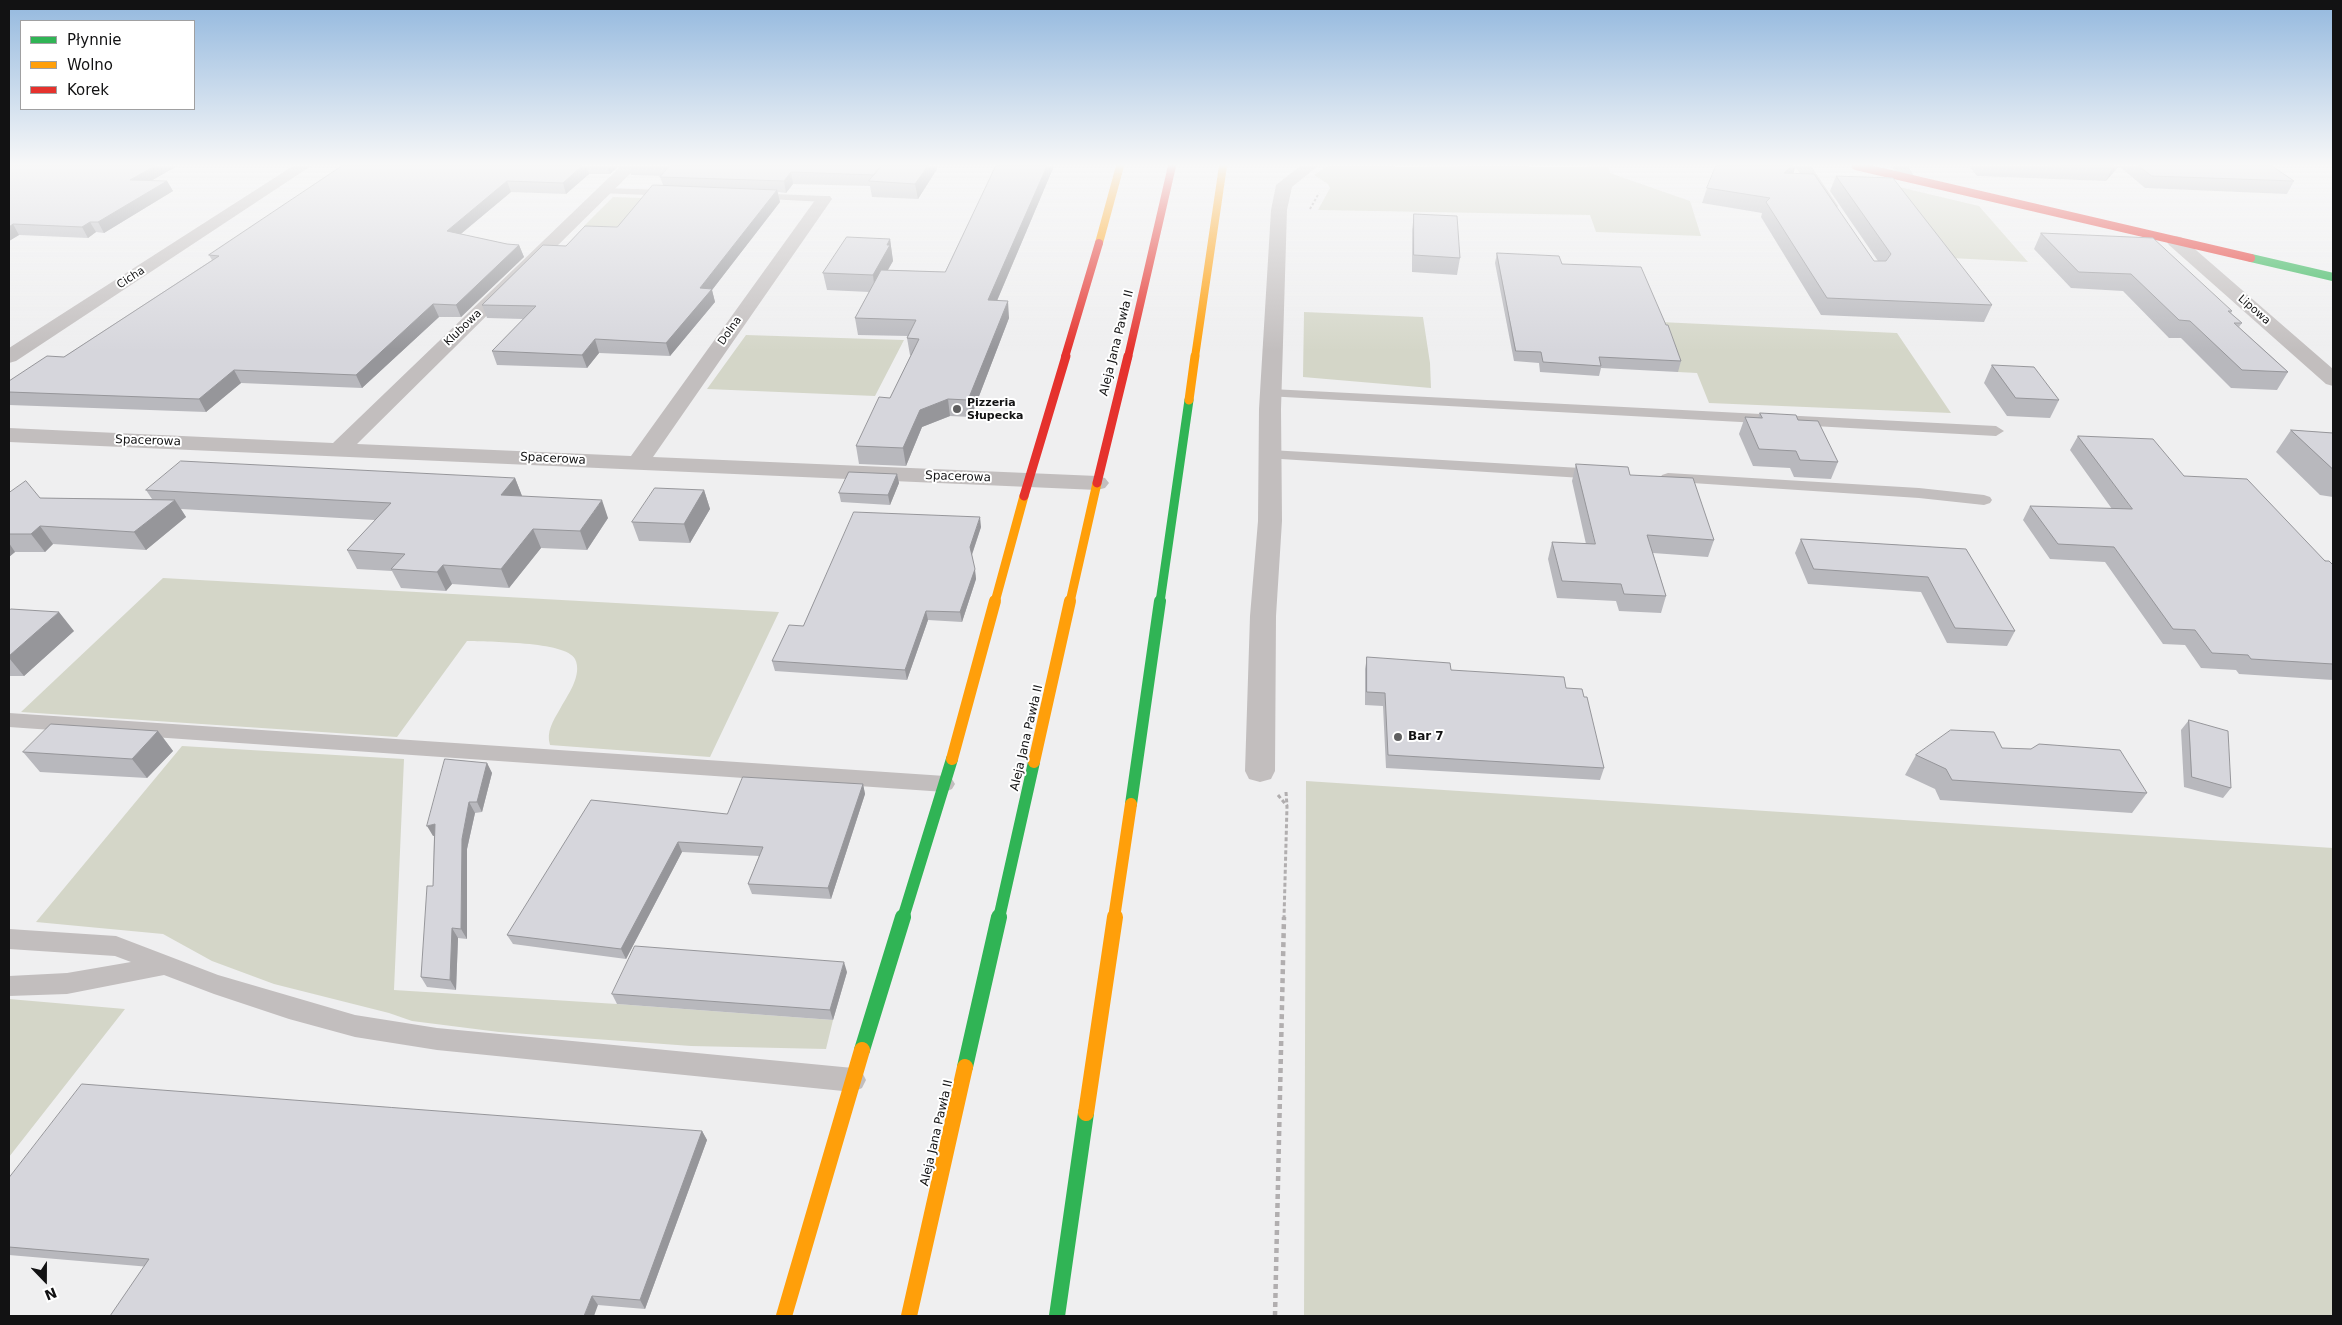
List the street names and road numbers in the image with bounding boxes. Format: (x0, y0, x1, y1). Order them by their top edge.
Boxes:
street label: Cicha (115, 264, 147, 292)
street label: Aleja Jana Pawła II (1097, 289, 1137, 397)
street label: Lipowa (2235, 292, 2273, 328)
street label: Klubowa (442, 307, 484, 349)
street label: Dolna (715, 314, 745, 348)
street label: Spacerowa (115, 433, 181, 449)
street label: Spacerowa (520, 450, 586, 468)
street label: Spacerowa (925, 469, 991, 485)
street label: Aleja Jana Pawła II (1008, 683, 1046, 793)
street label: Aleja Jana Pawła II (918, 1078, 956, 1188)

